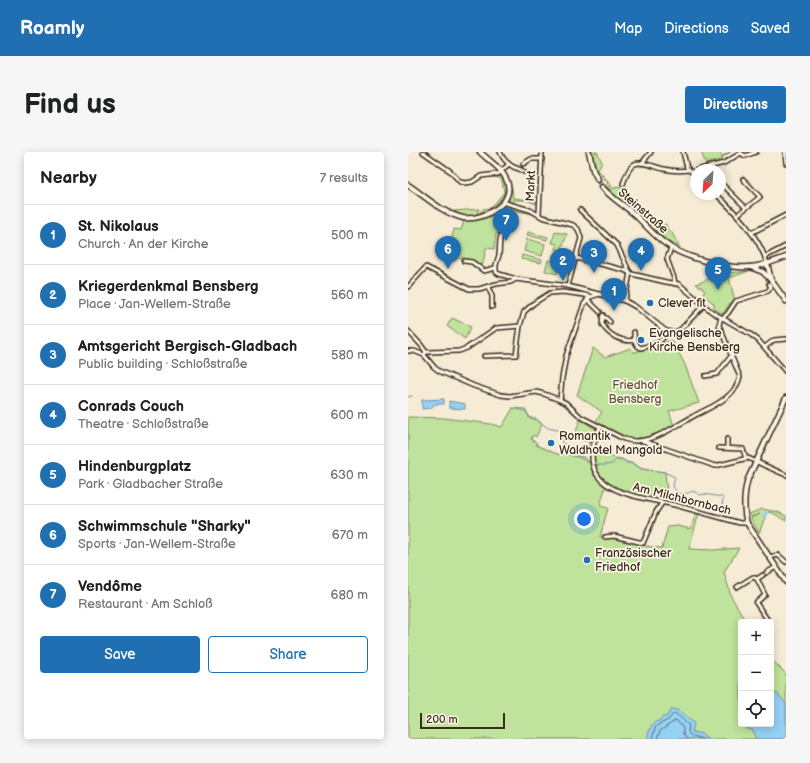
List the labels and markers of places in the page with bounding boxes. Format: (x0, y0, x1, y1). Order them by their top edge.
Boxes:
pin: 7 (493, 208, 519, 241)
pin: 6 (435, 236, 461, 269)
pin: 4 (628, 238, 654, 271)
pin: 3 (581, 240, 607, 273)
pin: 2 (550, 248, 576, 281)
pin: 5 (705, 257, 731, 290)
pin: 1 (601, 278, 627, 311)
place label: Clever fit (658, 296, 706, 311)
marker: Clever fit (645, 298, 655, 308)
place label: Evangelische Kirche Bensberg (649, 326, 740, 355)
marker: Evangelische Kirche Bensberg (636, 335, 646, 345)
place label: Romantik Waldhotel Mangold (559, 429, 662, 458)
marker: Romantik Waldhotel Mangold (546, 438, 556, 448)
place label: Französischer Friedhof (595, 546, 672, 575)
marker: Französischer Friedhof (582, 555, 592, 565)

